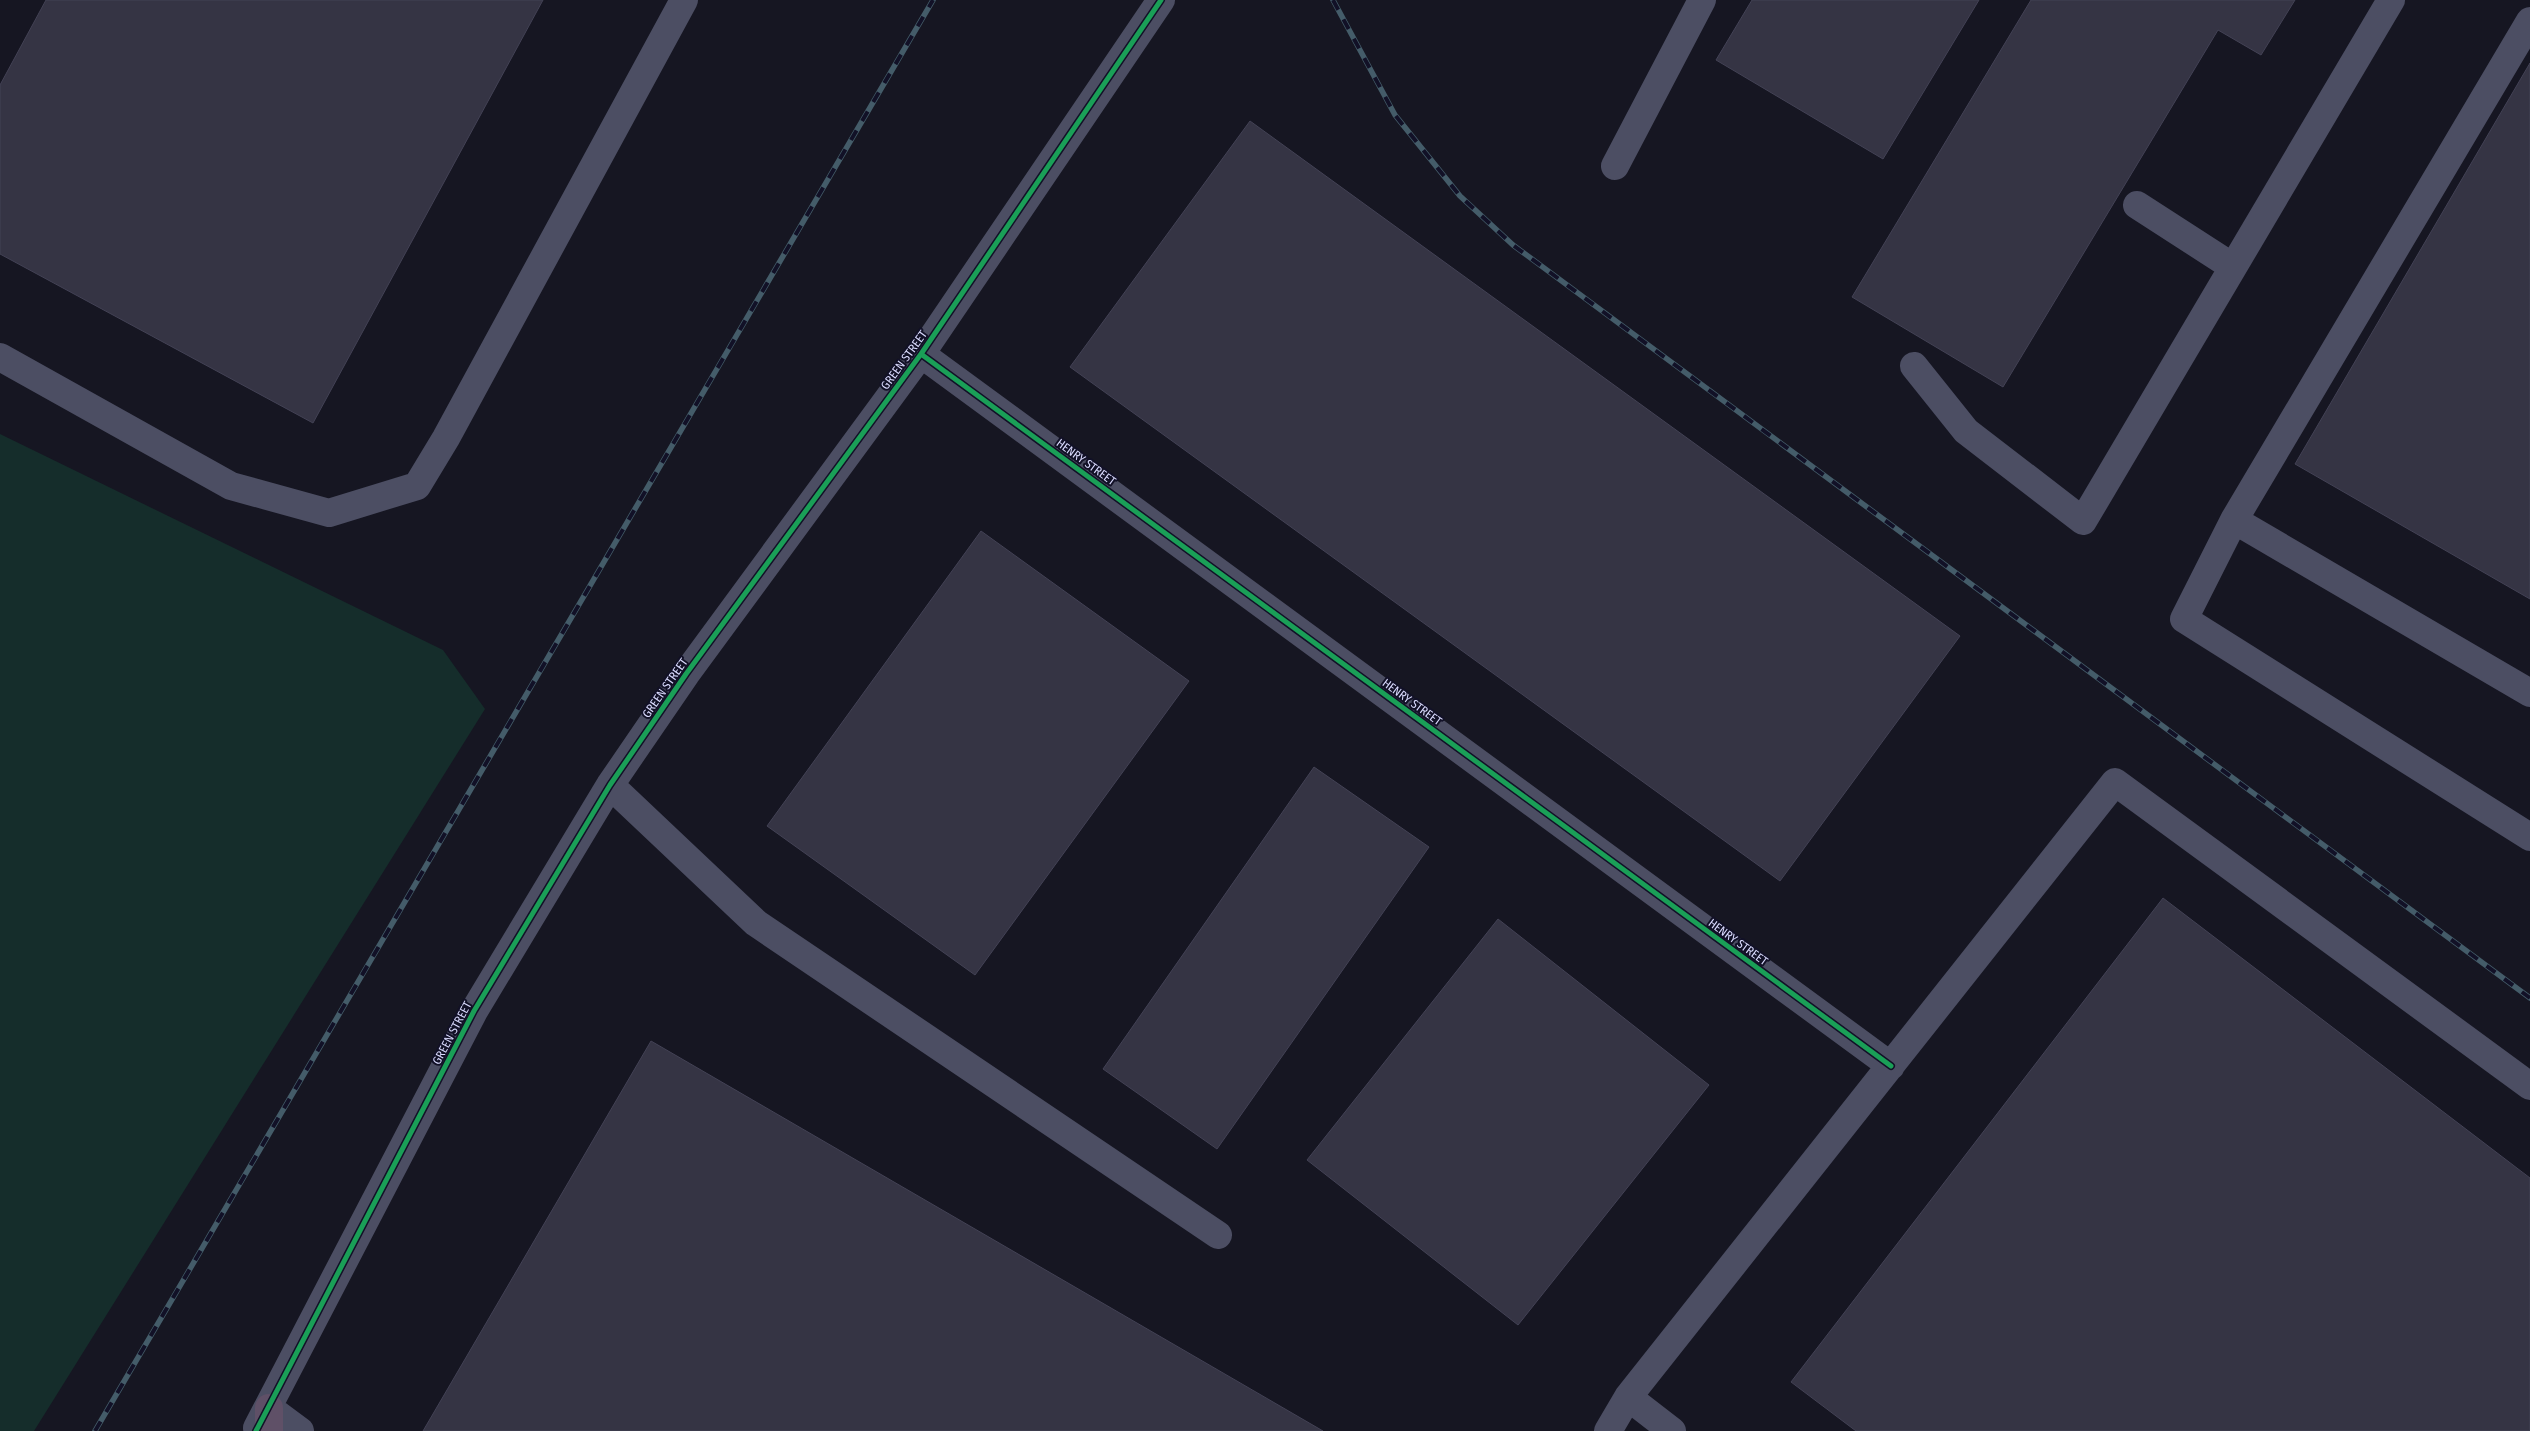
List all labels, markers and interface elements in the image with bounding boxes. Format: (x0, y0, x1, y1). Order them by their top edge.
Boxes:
street label: GREEN STREET (878, 327, 930, 392)
street label: HENRY STREET (1054, 436, 1119, 488)
street label: GREEN STREET (639, 655, 691, 720)
street label: HENRY STREET (1380, 676, 1445, 728)
street label: HENRY STREET (1706, 916, 1771, 968)
street label: GREEN STREET (430, 999, 475, 1067)

